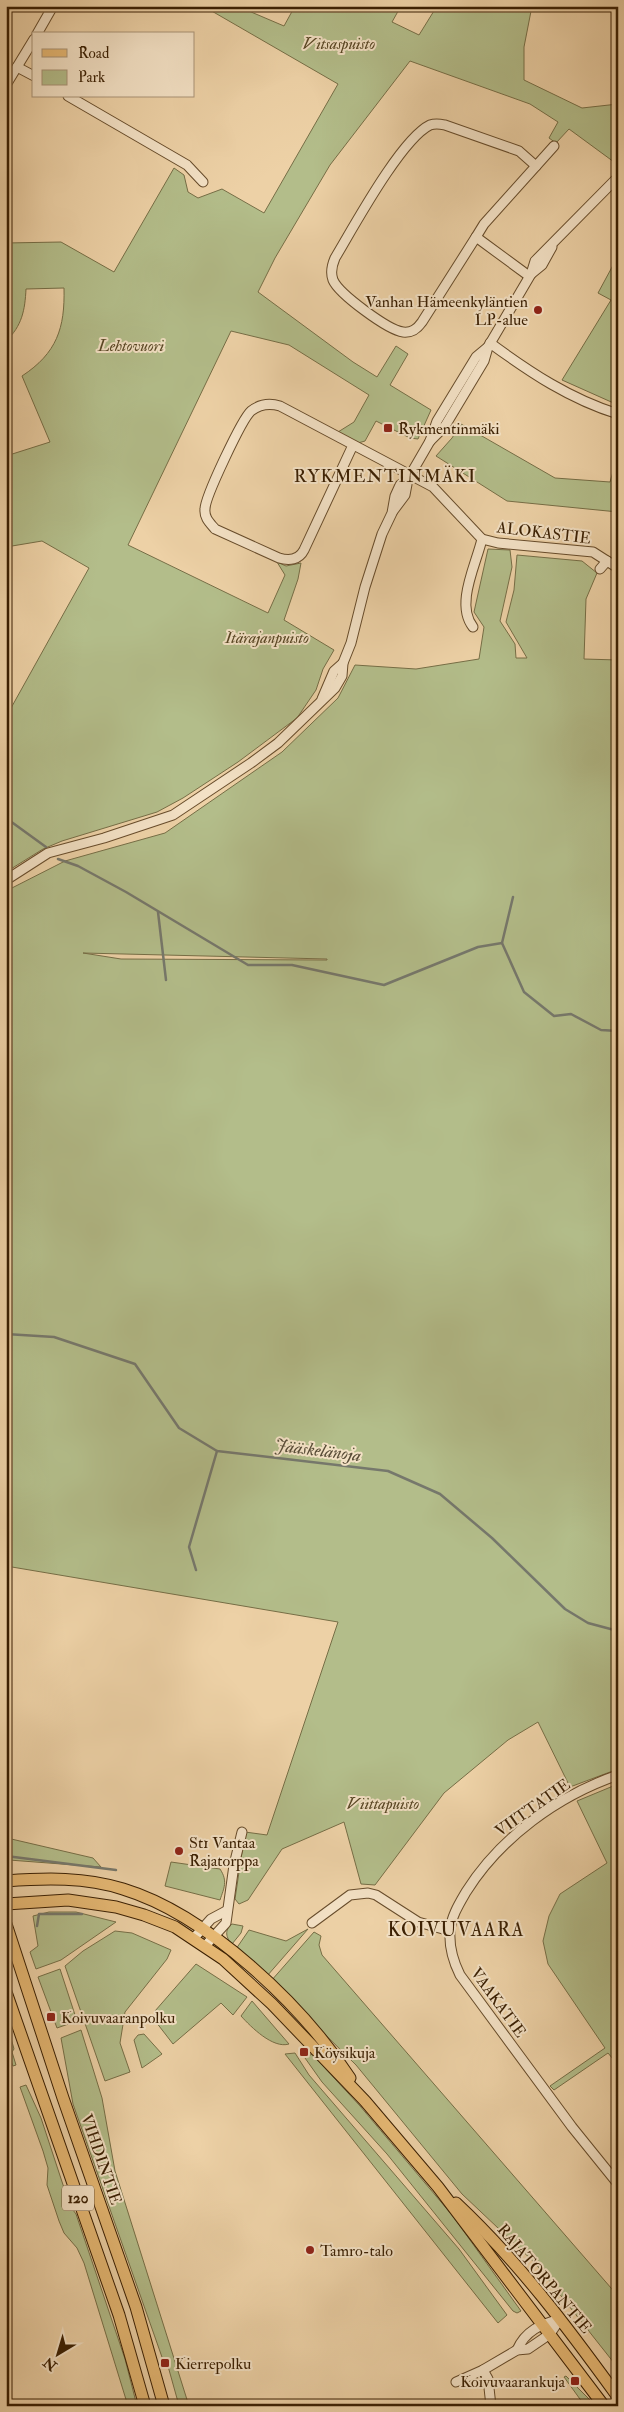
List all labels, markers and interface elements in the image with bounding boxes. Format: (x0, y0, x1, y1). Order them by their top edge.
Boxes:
legend (32, 32, 195, 98)
park label: Vitsaspuisto (303, 34, 375, 54)
text: Road (78, 44, 110, 63)
text: Park (78, 68, 105, 87)
place label: Vanhan Hämeenkyläntien LP-alue (365, 292, 528, 330)
marker: Vanhan Hämeenkyläntien LP-alue (532, 304, 544, 316)
park label: Lehtovuori (97, 336, 165, 356)
place label: Rykmentinmäki (398, 419, 500, 439)
marker: Rykmentinmäki (382, 422, 394, 434)
district label: RYKMENTINMÄKI (294, 465, 476, 488)
street label: ALOKASTIE (495, 517, 592, 549)
park label: Itärajanpuisto (224, 628, 309, 648)
water label: Jääskelänoja (274, 1434, 362, 1467)
street label: VIITTATIE (491, 1775, 574, 1841)
park label: Viittapuisto (347, 1794, 420, 1814)
place label: St1 Vantaa Rajatorppa (189, 1833, 259, 1872)
marker: St1 Vantaa Rajatorppa (173, 1845, 185, 1857)
district label: KOIVUVAARA (387, 1918, 525, 1942)
street label: VAAKATIE (466, 1964, 530, 2041)
place label: Koivuvaaranpolku (61, 2008, 175, 2029)
marker: Koivuvaaranpolku (45, 2011, 57, 2023)
place label: Köysikuja (314, 2043, 376, 2063)
marker: Köysikuja (298, 2046, 310, 2058)
street label: VIHDINTIE (76, 2111, 126, 2207)
road number: 120 (62, 2186, 94, 2210)
street label: RAJATORPANTIE (492, 2220, 596, 2338)
place label: Tamro-talo (320, 2241, 393, 2261)
marker: Tamro-talo (304, 2244, 316, 2256)
north arrow (32, 2330, 82, 2380)
text: N (40, 2353, 61, 2375)
place label: Kierrepolku (175, 2354, 251, 2375)
marker: Kierrepolku (159, 2357, 171, 2369)
place label: Koivuvaarankuja (460, 2372, 565, 2392)
marker: Koivuvaarankuja (569, 2375, 581, 2387)

